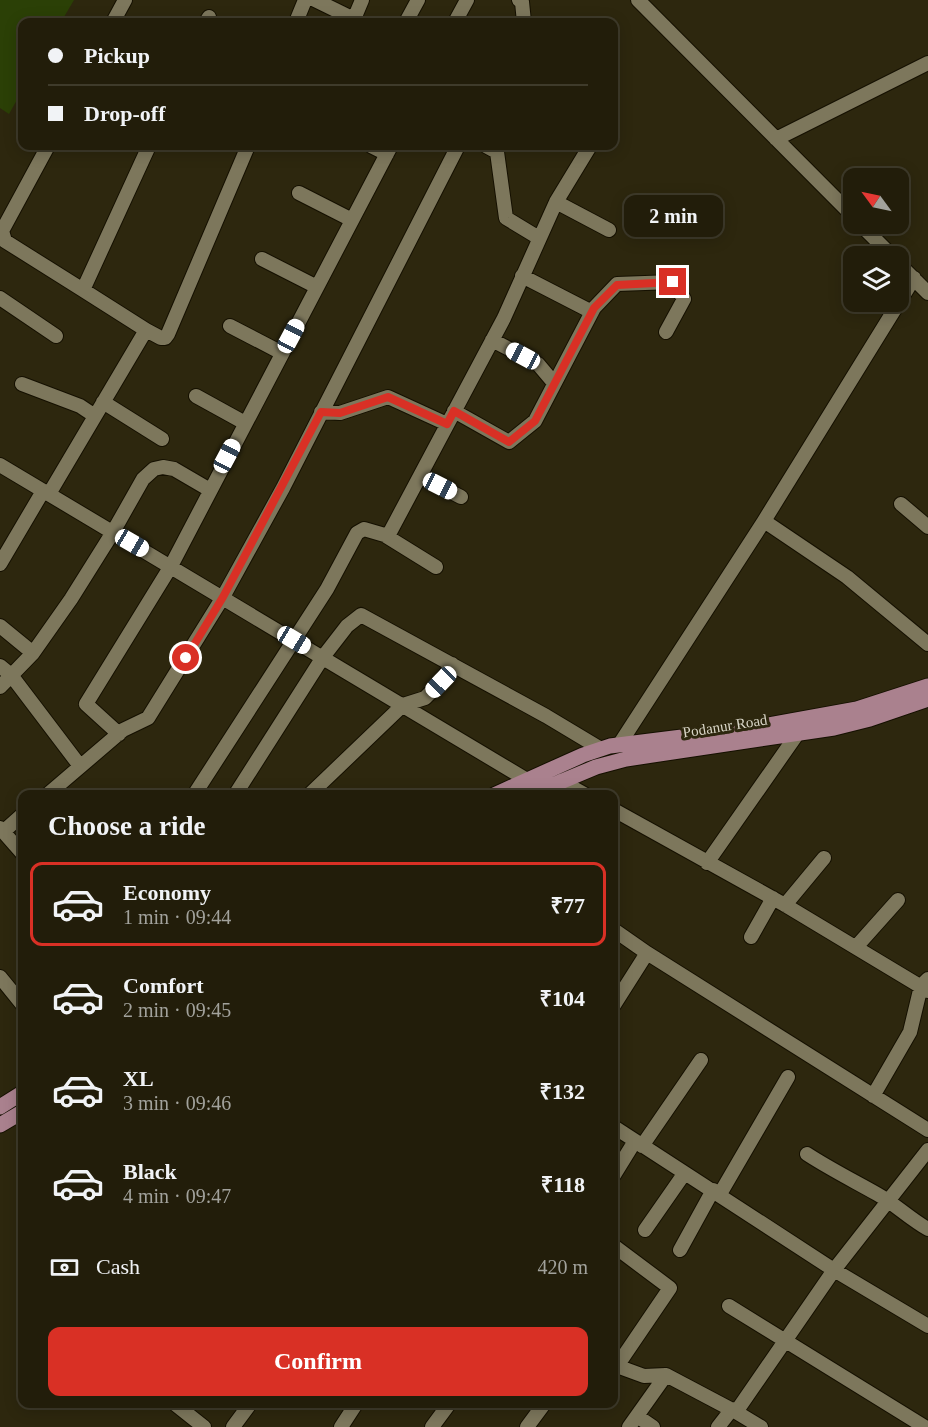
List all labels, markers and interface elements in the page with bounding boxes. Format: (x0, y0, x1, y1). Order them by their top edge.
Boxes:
text: Pickup (84, 43, 150, 68)
text: Drop-off (84, 101, 165, 126)
north arrow (843, 168, 909, 234)
map controls (843, 168, 909, 312)
callout: 2 min (624, 195, 722, 237)
text: 2 min (649, 205, 698, 227)
button: layers (843, 246, 909, 312)
route end (659, 268, 686, 295)
car (275, 316, 307, 356)
car (503, 340, 543, 372)
car (211, 436, 243, 476)
car (420, 470, 460, 502)
car (112, 526, 152, 560)
car (274, 623, 314, 657)
route start (172, 644, 199, 671)
car (422, 663, 460, 701)
street label: Podanur Road (682, 711, 769, 741)
text: Choose a ride (48, 811, 206, 841)
icon: car (51, 877, 105, 931)
text: Economy (123, 880, 211, 905)
text: ₹77 (550, 893, 585, 918)
text: 1 min · 09:44 (123, 906, 231, 928)
icon: car (51, 970, 105, 1024)
text: Comfort (123, 973, 204, 998)
text: ₹104 (539, 986, 585, 1011)
text: 2 min · 09:45 (123, 999, 231, 1021)
icon: car (51, 1063, 105, 1117)
text: XL (123, 1066, 154, 1091)
text: ₹132 (539, 1079, 585, 1104)
text: 3 min · 09:46 (123, 1092, 231, 1114)
icon: car (51, 1156, 105, 1210)
text: Black (123, 1159, 177, 1184)
text: ₹118 (541, 1172, 585, 1197)
text: 4 min · 09:47 (123, 1185, 231, 1207)
icon: cash (48, 1251, 81, 1284)
text: Cash (96, 1254, 140, 1279)
text: 420 m (537, 1256, 588, 1278)
button: Confirm (48, 1327, 588, 1396)

